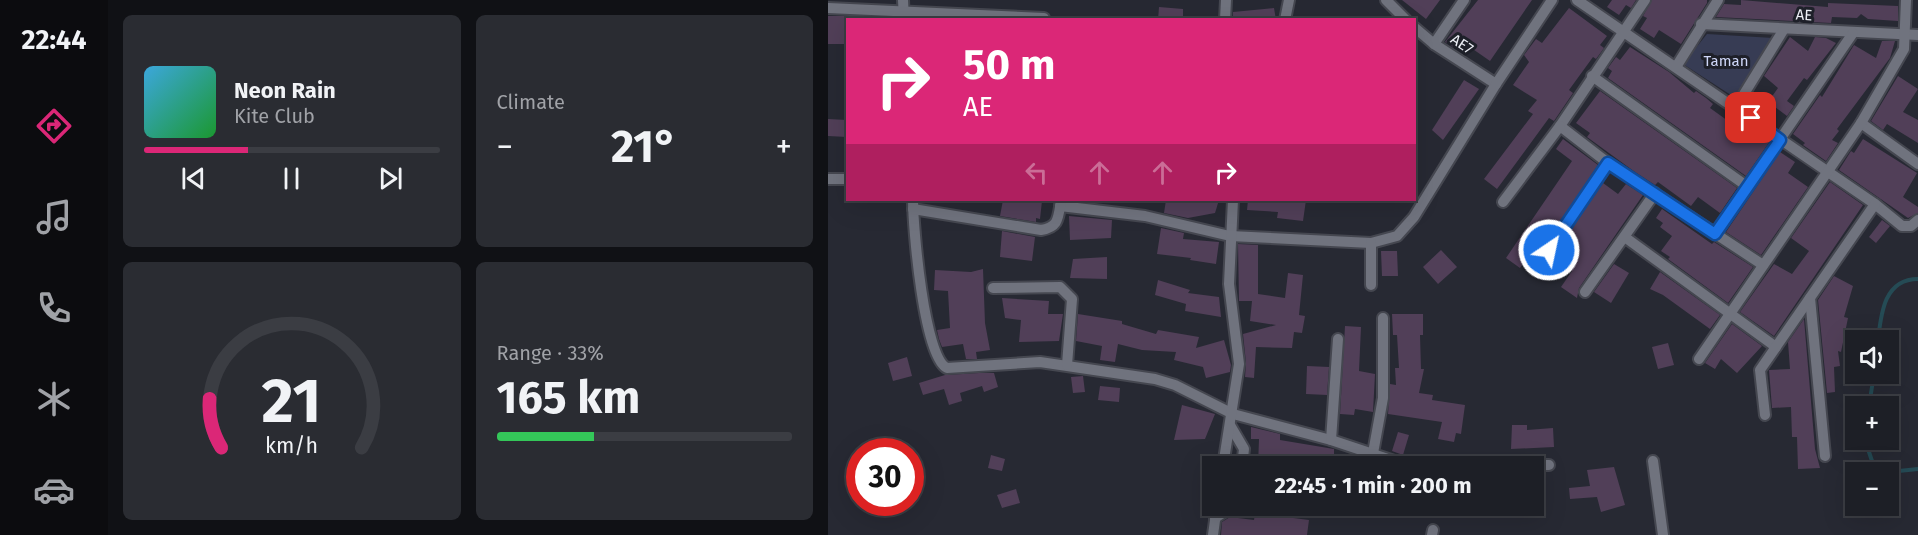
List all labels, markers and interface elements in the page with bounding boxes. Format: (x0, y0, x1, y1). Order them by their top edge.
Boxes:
street label: AE (1795, 6, 1813, 24)
text: 22:44 (22, 24, 86, 56)
street label: AE7 (1447, 30, 1477, 58)
text: 50 m (963, 40, 1056, 90)
icon: right (864, 42, 942, 120)
park label: Taman (1704, 52, 1748, 70)
text: Neon Rain (234, 77, 336, 104)
text: Climate (497, 90, 565, 114)
text: AE (963, 91, 993, 123)
pin (1725, 92, 1776, 143)
icon: arrive (1734, 101, 1767, 134)
text: Kite Club (234, 104, 315, 128)
icon: directions (33, 105, 75, 147)
text: 21° (611, 120, 678, 174)
text: − (497, 127, 513, 167)
text: + (776, 127, 792, 167)
icon: left (1020, 156, 1053, 189)
icon: ahead (1083, 156, 1116, 189)
icon: ahead (1146, 156, 1179, 189)
icon: right (1209, 156, 1242, 189)
icon: previous (177, 162, 210, 195)
icon: pause (275, 162, 308, 195)
icon: next (374, 162, 407, 195)
icon: music (33, 196, 75, 238)
position arrow (1517, 218, 1581, 282)
icon: phone (33, 287, 75, 329)
map controls (1845, 330, 1899, 516)
button: sound (1845, 330, 1899, 384)
text: Range · 33% (497, 341, 604, 365)
text: 21 (262, 364, 322, 439)
text: 165 km (497, 371, 640, 425)
icon: climate (33, 378, 75, 420)
button: + (1845, 396, 1899, 450)
text: km/h (265, 433, 318, 459)
speed limit sign: 30 (846, 438, 924, 516)
button: − (1845, 462, 1899, 516)
icon: car (33, 469, 75, 511)
text: 22:45 · 1 min · 200 m (1274, 472, 1472, 499)

